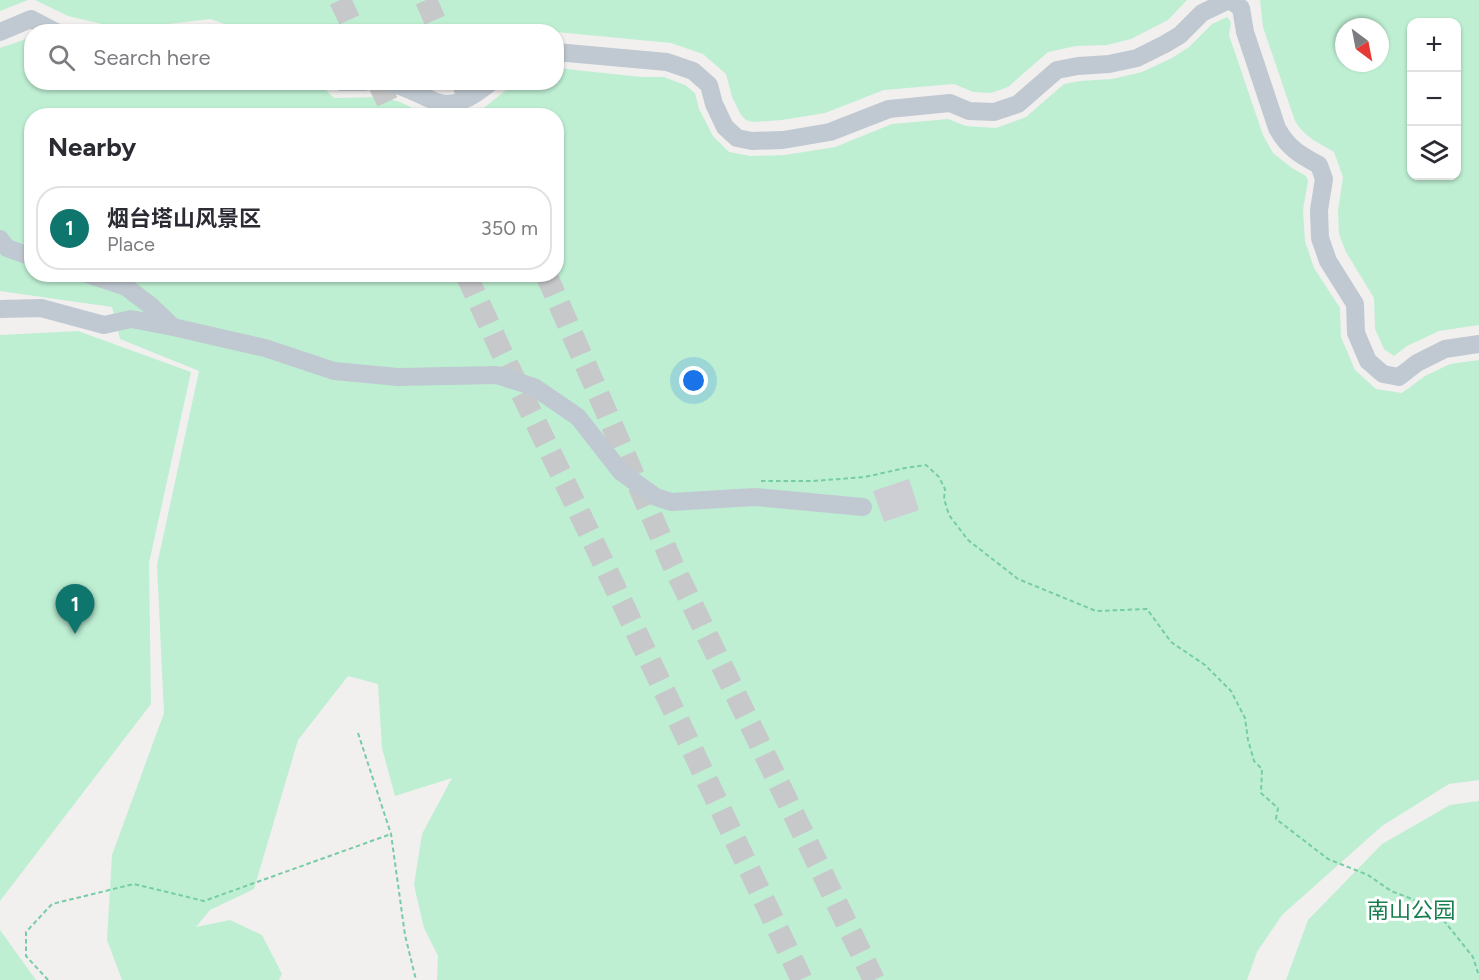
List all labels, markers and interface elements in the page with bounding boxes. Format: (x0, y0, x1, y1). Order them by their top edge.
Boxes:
north arrow (1335, 18, 1389, 72)
map controls (1407, 18, 1461, 180)
button: + (1407, 18, 1461, 72)
search box (24, 24, 564, 90)
icon: search (45, 41, 78, 74)
text: Search here (93, 44, 211, 71)
button: − (1407, 72, 1461, 126)
button: layers (1407, 126, 1461, 180)
text: Nearby (48, 131, 136, 163)
text: 烟台塔山风景区 (107, 205, 261, 232)
text: 1 (65, 216, 74, 240)
text: 350 m (481, 216, 538, 240)
text: Place (107, 232, 155, 256)
your location (679, 366, 708, 395)
pin: 1 (56, 584, 94, 634)
park label: 南山公园 (1367, 897, 1455, 924)

